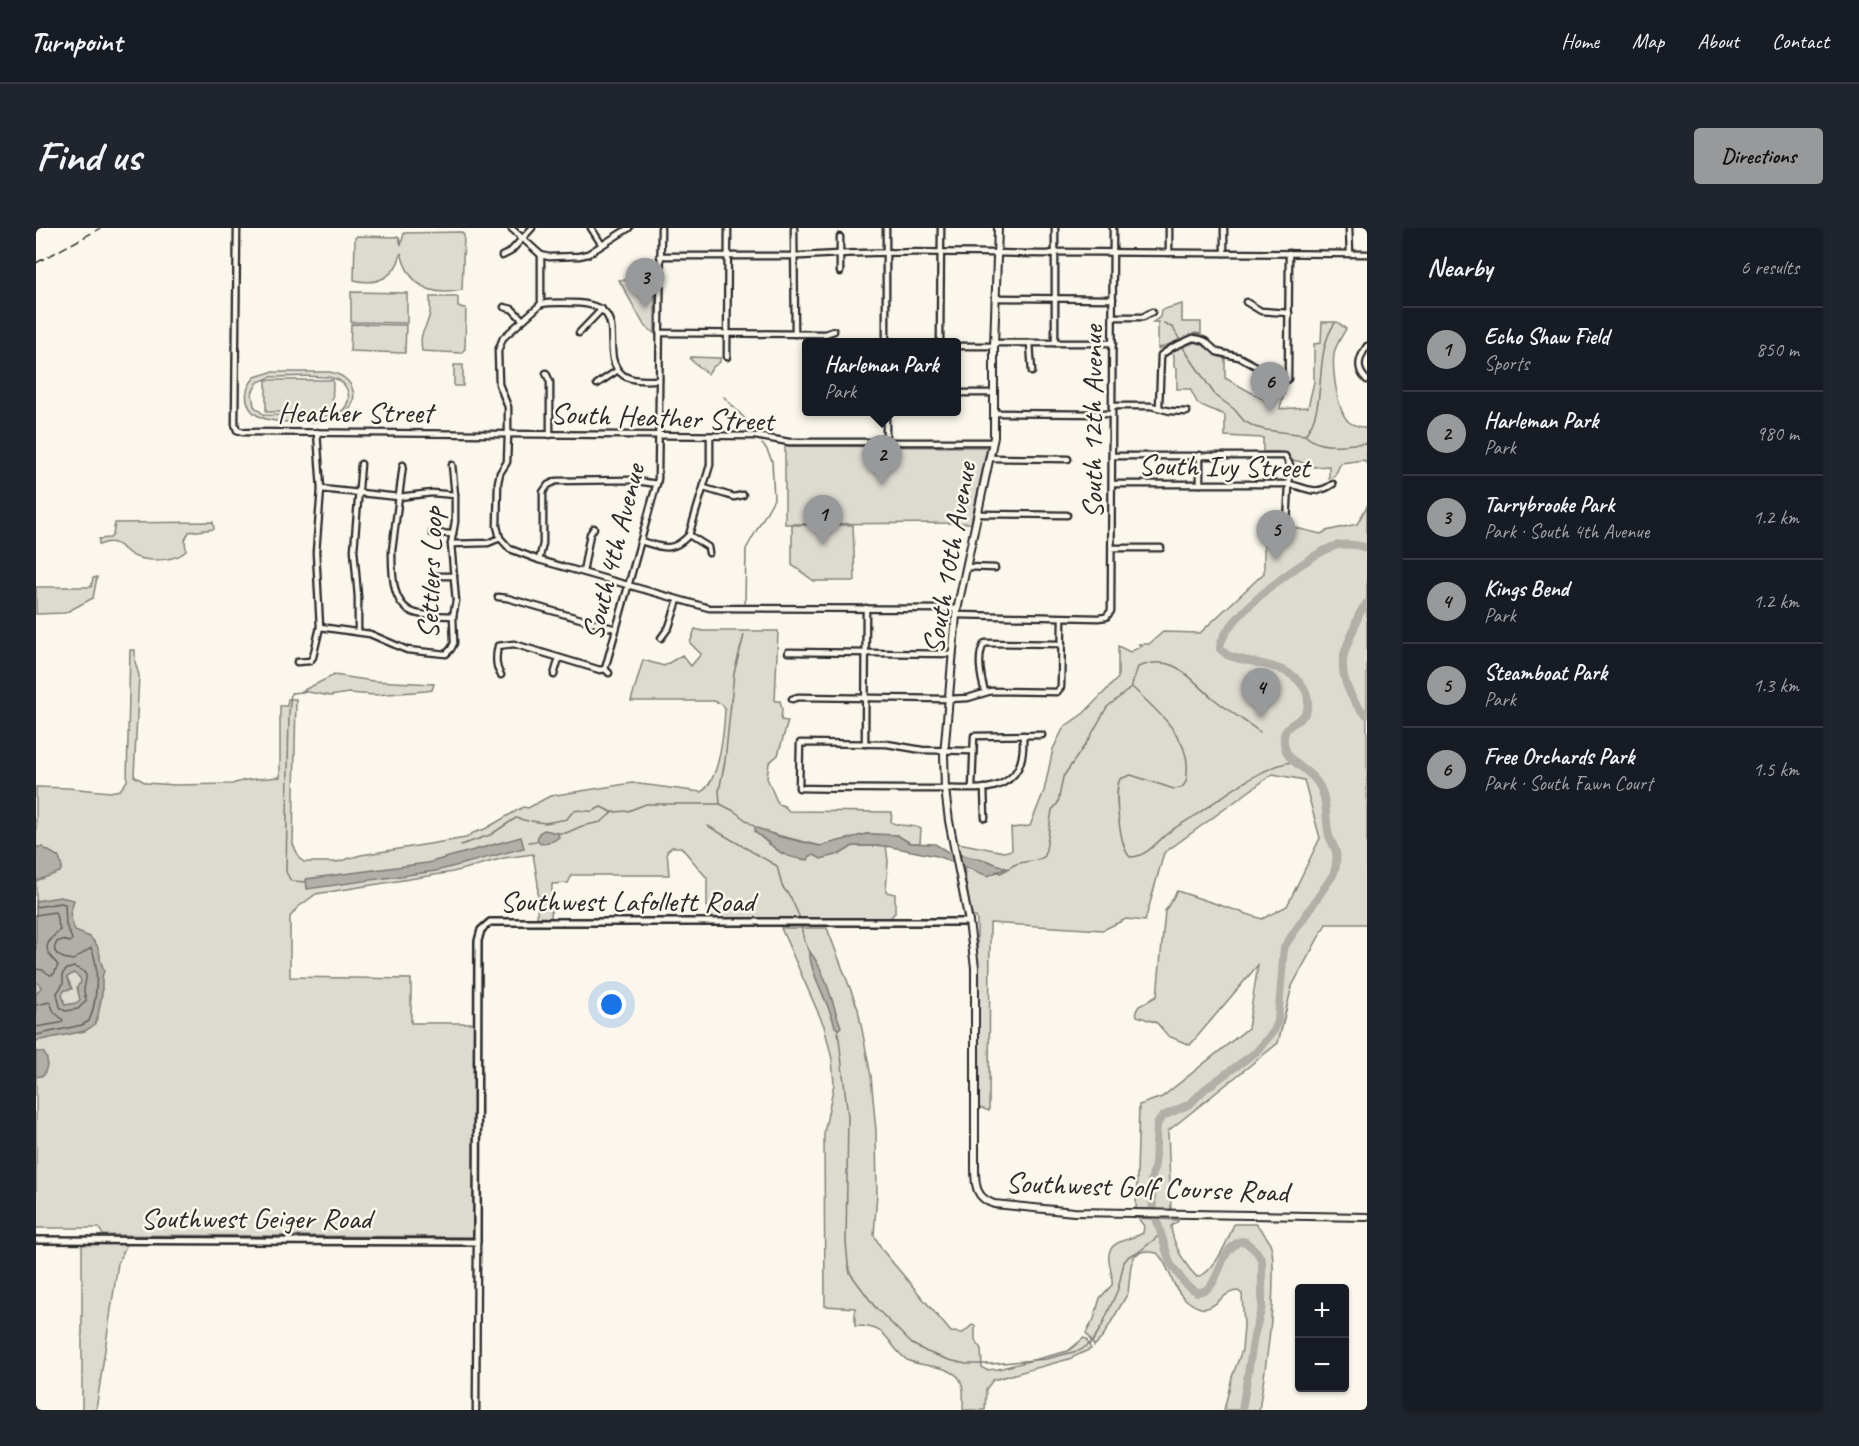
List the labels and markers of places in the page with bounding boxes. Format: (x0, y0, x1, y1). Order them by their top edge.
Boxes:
pin: 3 (626, 259, 664, 308)
pin: 6 (1250, 362, 1290, 412)
pin: 2 (862, 436, 902, 485)
pin: 1 (804, 496, 842, 545)
pin: 5 (1256, 510, 1296, 560)
pin: 4 (1242, 668, 1280, 718)

